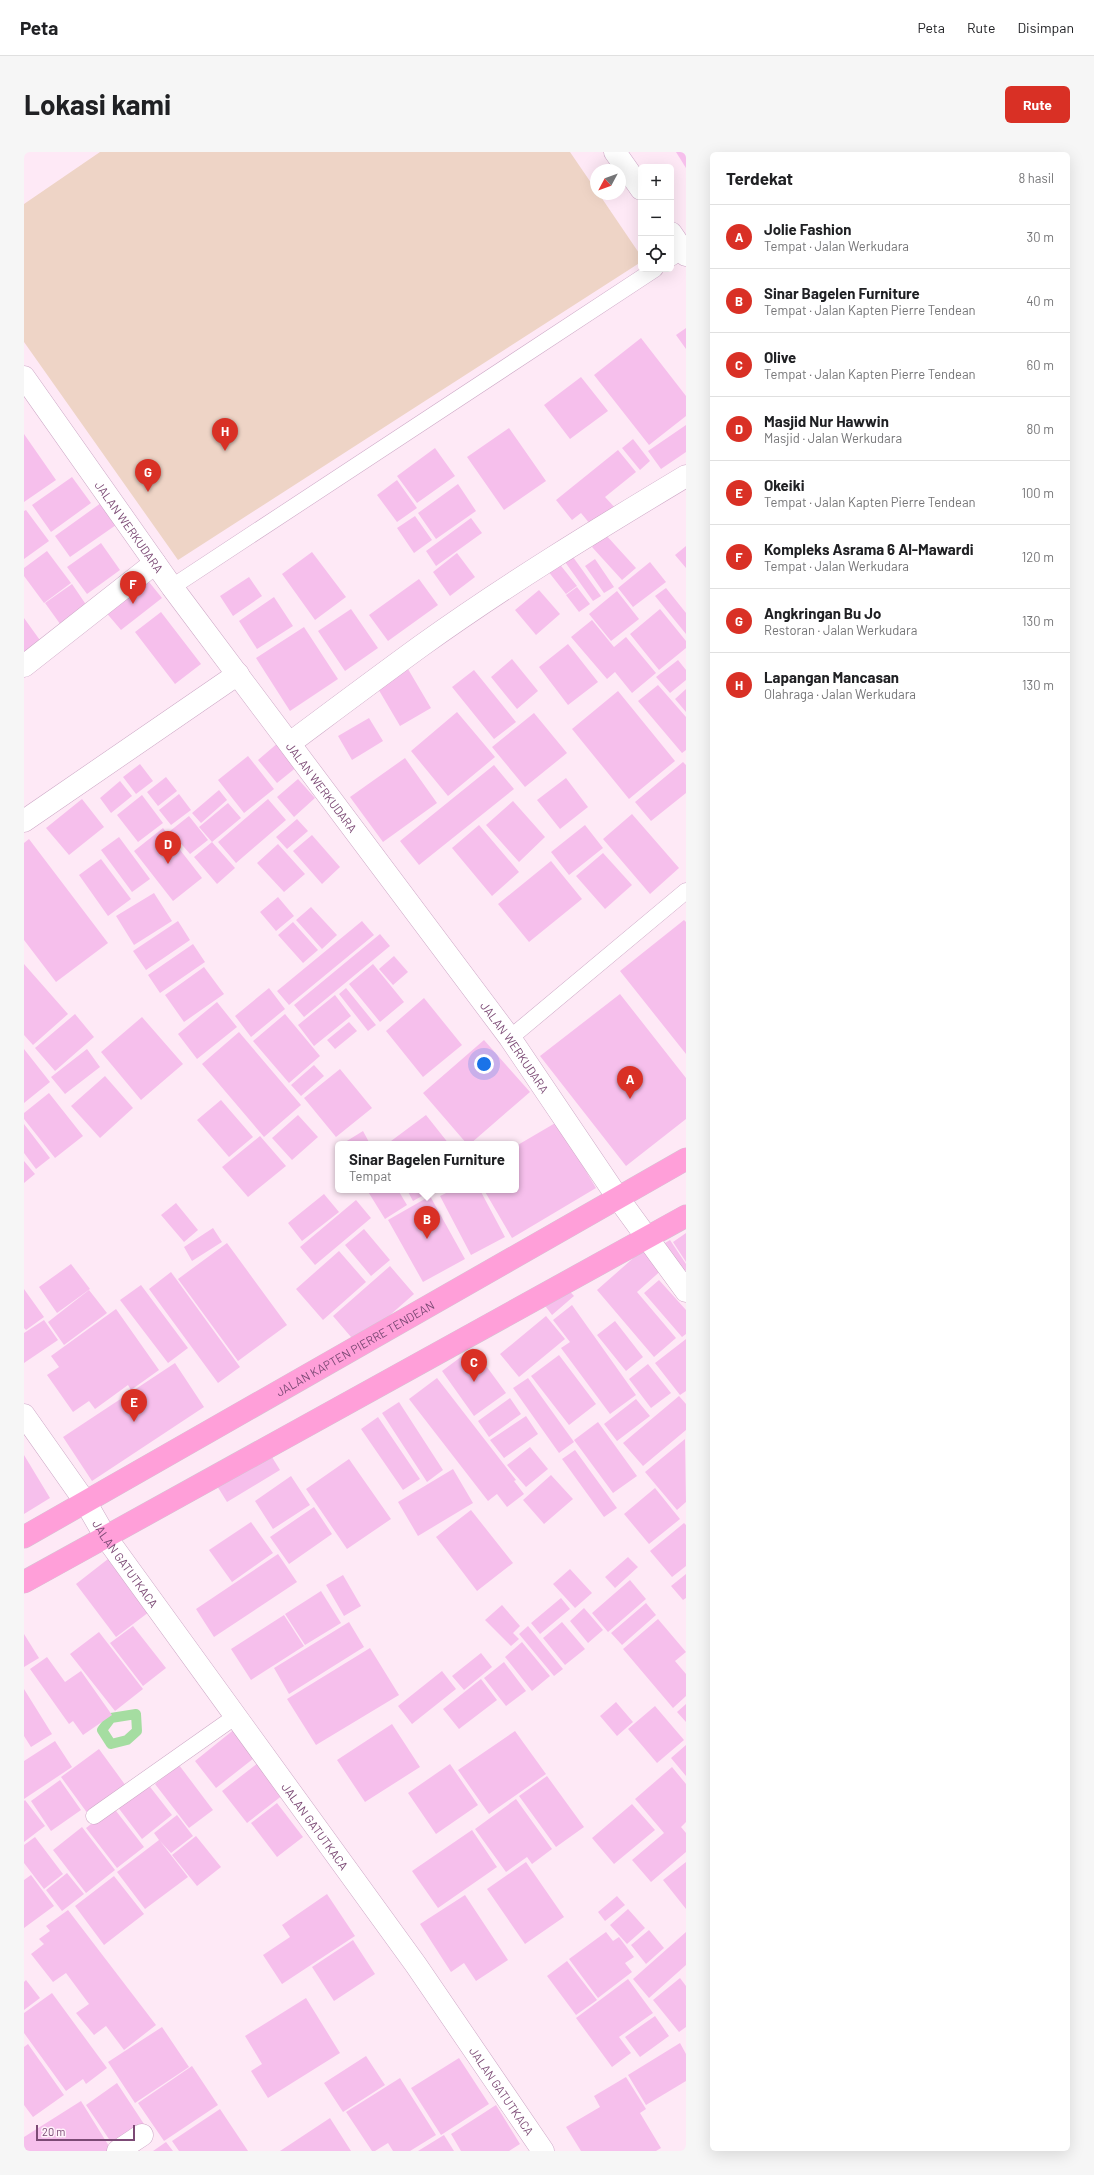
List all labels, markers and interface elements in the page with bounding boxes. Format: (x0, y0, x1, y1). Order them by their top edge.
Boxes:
text: Peta (20, 16, 58, 39)
text: Peta (917, 19, 945, 36)
text: Rute (967, 19, 995, 36)
text: Disimpan (1017, 19, 1074, 36)
button: Rute (1005, 86, 1070, 123)
text: Lokasi kami (24, 87, 171, 121)
north arrow (590, 164, 626, 200)
map controls (638, 164, 674, 272)
button: + (638, 164, 674, 200)
text: Terdekat (726, 168, 793, 188)
text: 8 hasil (1018, 170, 1054, 186)
button: − (638, 200, 674, 236)
text: Jolie Fashion (764, 220, 851, 238)
text: A (735, 229, 743, 245)
text: 30 m (1027, 229, 1054, 245)
button: locate (638, 236, 674, 272)
text: Tempat · Jalan Werkudara (764, 238, 909, 254)
text: Sinar Bagelen Furniture (764, 284, 920, 302)
text: B (735, 293, 743, 309)
text: 40 m (1026, 293, 1054, 309)
text: Tempat · Jalan Kapten Pierre Tendean (764, 302, 976, 318)
text: Olive (764, 348, 796, 366)
text: C (735, 357, 743, 373)
text: 60 m (1027, 357, 1054, 373)
text: Tempat · Jalan Kapten Pierre Tendean (764, 366, 976, 382)
text: Masjid Nur Hawwin (764, 412, 889, 430)
pin: H (212, 418, 238, 451)
text: D (735, 421, 743, 437)
text: 80 m (1027, 421, 1054, 437)
text: Masjid · Jalan Werkudara (764, 430, 902, 446)
pin: G (135, 459, 161, 492)
text: Okeiki (764, 476, 804, 494)
street label: JALAN WERKUDARA (92, 478, 167, 575)
text: E (735, 485, 743, 501)
text: 100 m (1021, 485, 1054, 501)
text: Tempat · Jalan Kapten Pierre Tendean (764, 494, 976, 510)
text: Kompleks Asrama 6 Al-Mawardi (764, 540, 974, 558)
text: F (735, 549, 743, 565)
text: 120 m (1022, 549, 1054, 565)
text: Tempat · Jalan Werkudara (764, 558, 909, 574)
pin: F (120, 571, 146, 604)
text: Angkringan Bu Jo (764, 604, 881, 622)
text: G (735, 613, 743, 629)
text: 130 m (1022, 613, 1054, 629)
text: Restoran · Jalan Werkudara (764, 622, 917, 638)
text: Lapangan Mancasan (764, 668, 899, 686)
text: H (735, 677, 743, 693)
text: 130 m (1022, 677, 1054, 693)
text: Olahraga · Jalan Werkudara (764, 686, 916, 702)
street label: JALAN WERKUDARA (284, 739, 360, 835)
pin: D (155, 831, 181, 864)
street label: JALAN WERKUDARA (478, 999, 552, 1096)
your location (474, 1054, 494, 1074)
pin: A (617, 1066, 643, 1099)
popup (335, 1141, 519, 1193)
text: Sinar Bagelen Furniture (349, 1150, 505, 1168)
text: Tempat (349, 1168, 392, 1184)
pin: B (414, 1206, 440, 1239)
street label: JALAN KAPTEN PIERRE TENDEAN (273, 1297, 436, 1399)
pin: C (461, 1349, 487, 1382)
pin: E (121, 1389, 147, 1422)
street label: JALAN GATUTKACA (90, 1517, 161, 1610)
street label: JALAN GATUTKACA (279, 1780, 351, 1872)
street label: JALAN GATUTKACA (467, 2044, 537, 2138)
scale bar (36, 2123, 135, 2142)
text: 20 m (42, 2125, 65, 2138)

